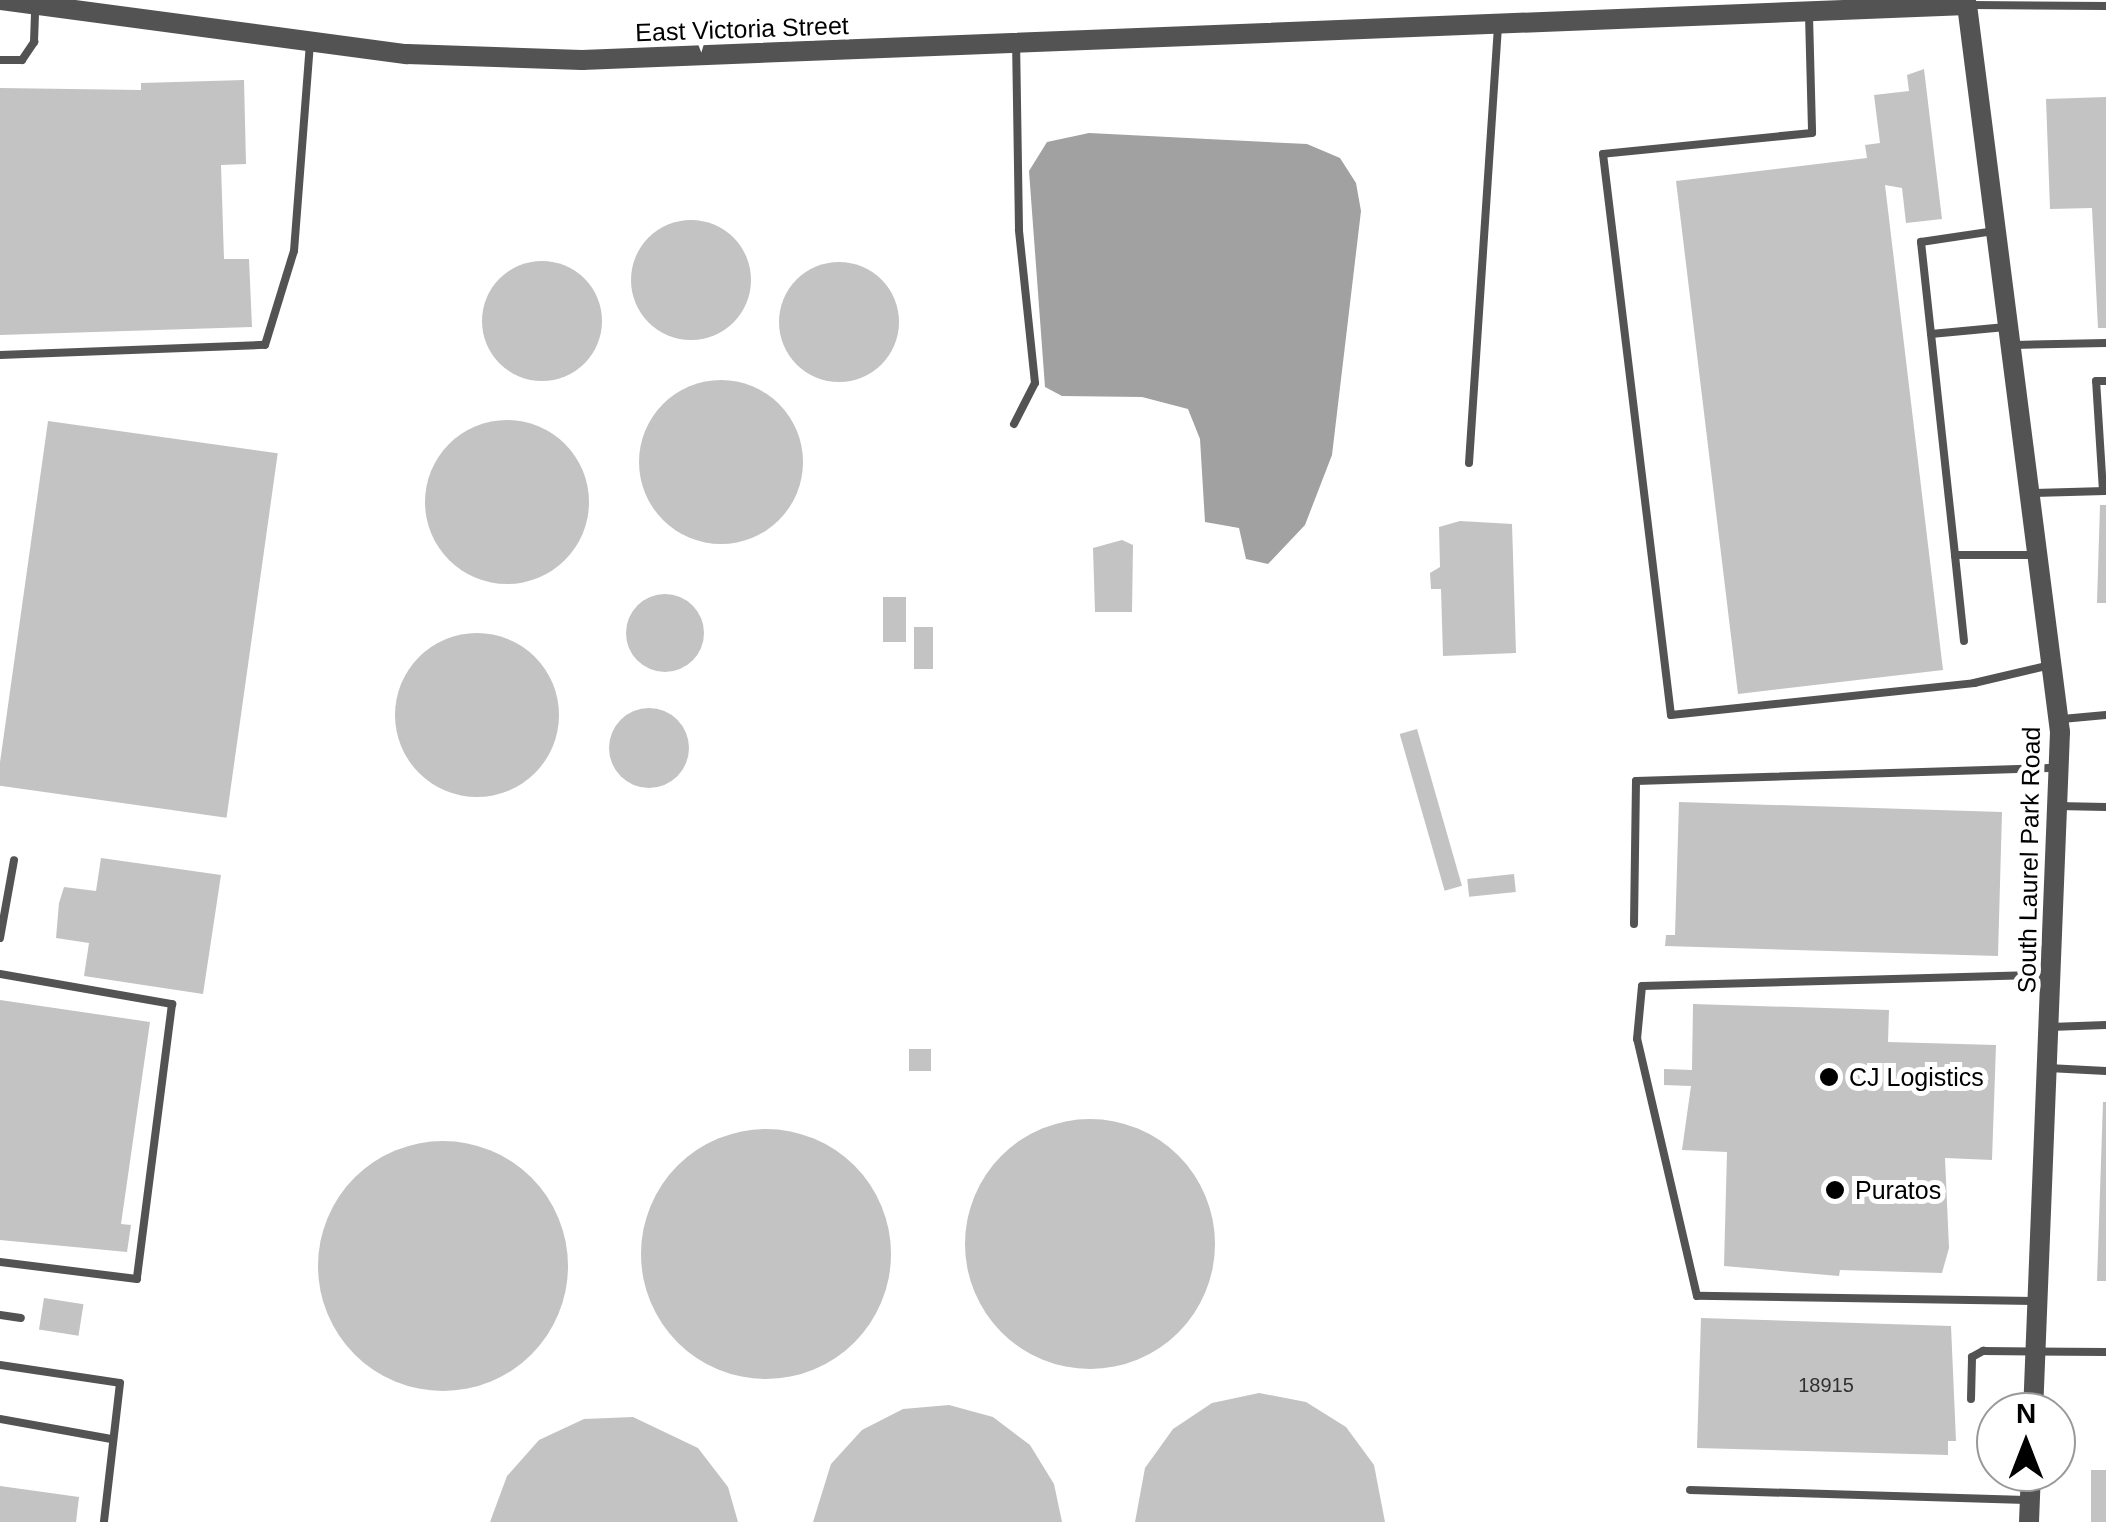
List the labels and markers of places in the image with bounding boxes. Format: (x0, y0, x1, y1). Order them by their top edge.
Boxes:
place label: CJ Logistics (1849, 1062, 1984, 1092)
marker: CJ Logistics (1818, 1066, 1840, 1088)
place label: Puratos (1855, 1175, 1941, 1205)
marker: Puratos (1824, 1179, 1846, 1201)

